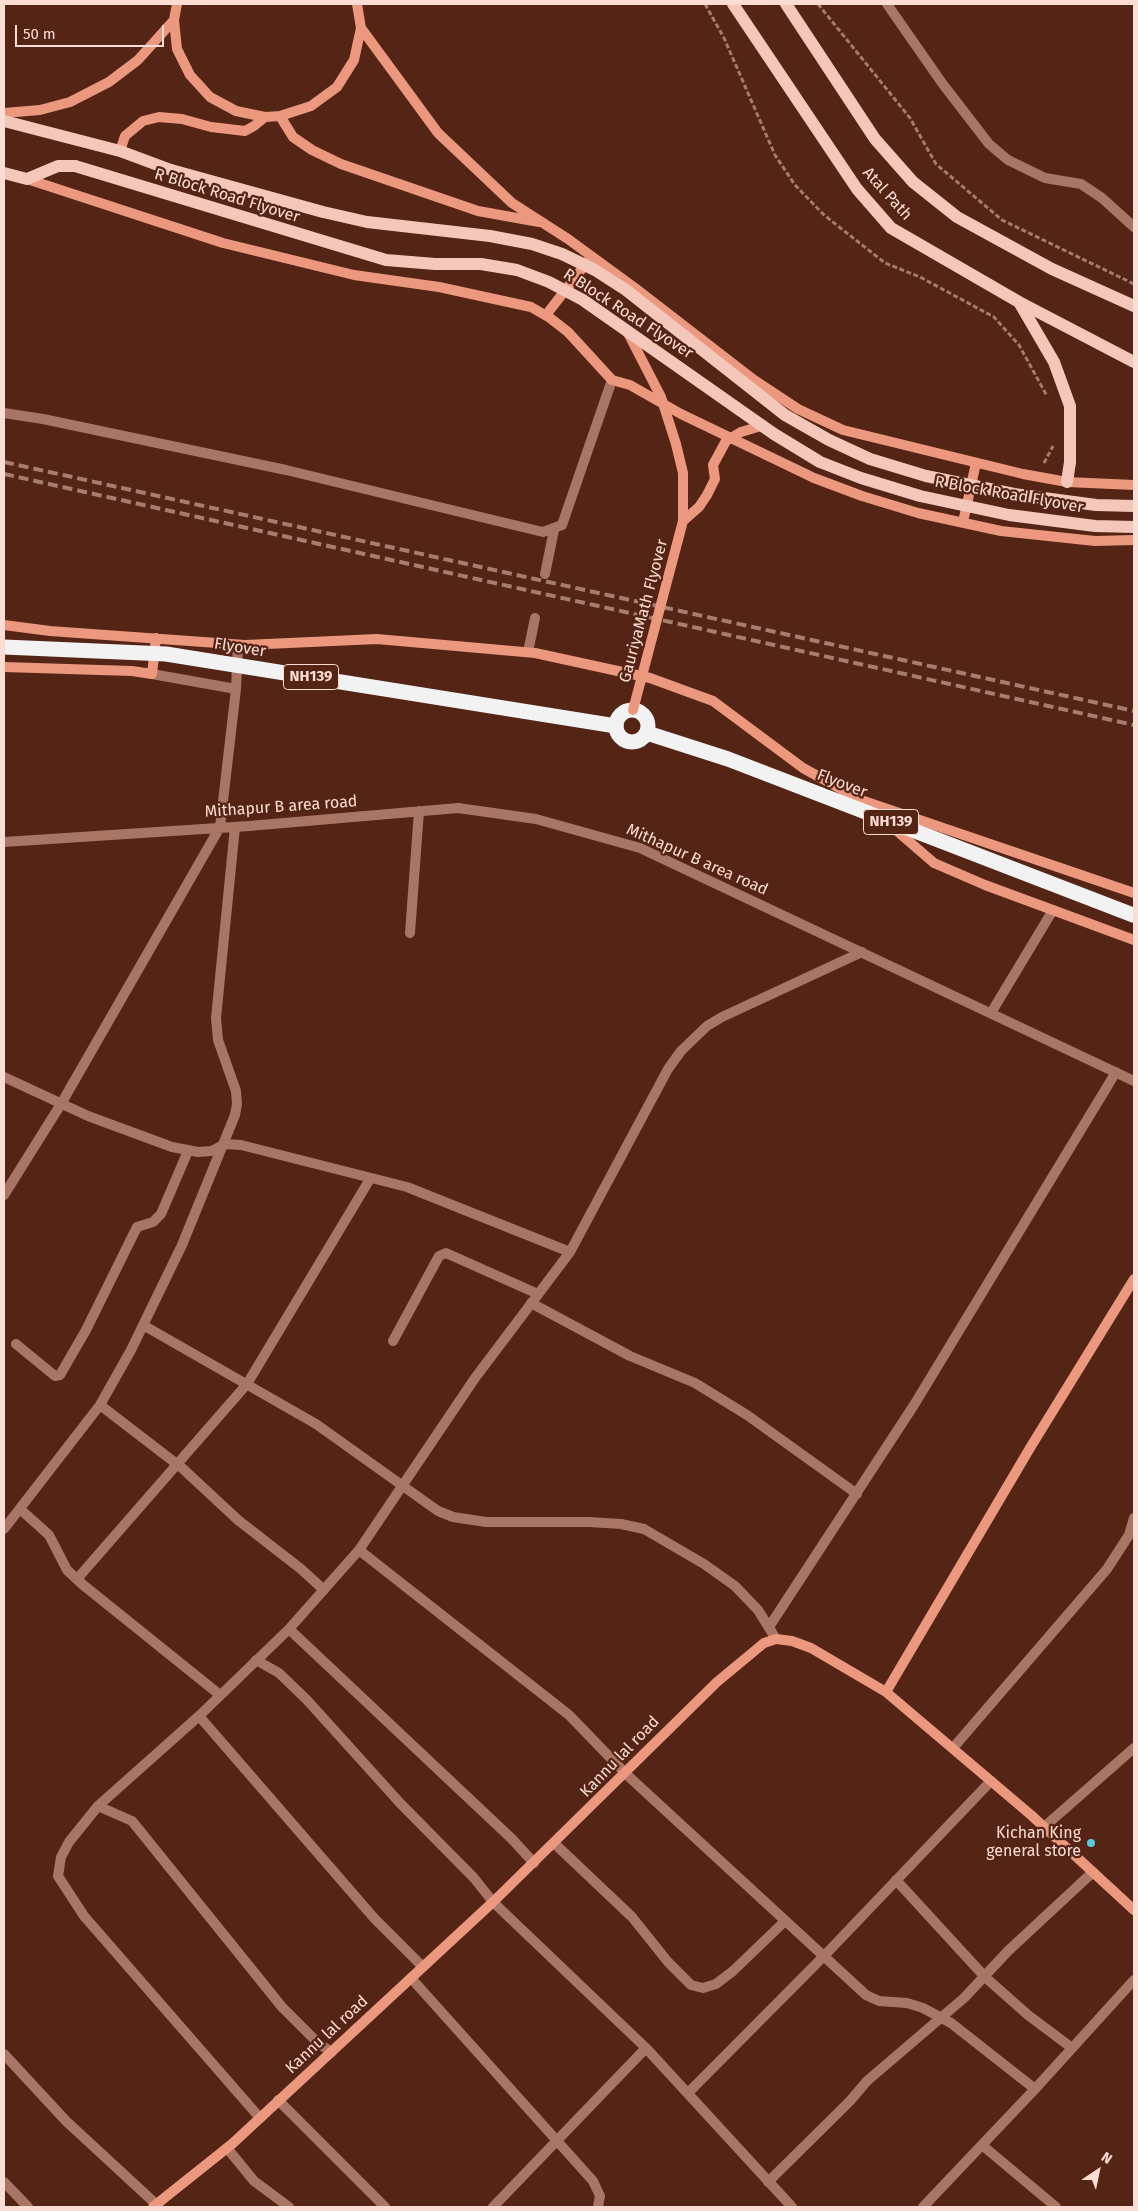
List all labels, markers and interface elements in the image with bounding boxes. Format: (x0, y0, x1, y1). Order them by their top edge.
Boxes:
scale bar (18, 15, 166, 47)
text: 50 m (23, 25, 56, 43)
street label: Atal Path (858, 164, 916, 224)
street label: R Block Road Flyover (152, 165, 302, 227)
street label: R Block Road Flyover (560, 265, 696, 363)
street label: R Block Road Flyover (933, 472, 1085, 518)
street label: GauriyaMath Flyover (616, 537, 672, 685)
street label: Flyover (213, 634, 267, 662)
road number: NH139 (284, 664, 338, 690)
street label: Flyover (814, 766, 870, 802)
street label: Mithapur B area road (204, 792, 358, 822)
road number: NH139 (864, 810, 918, 834)
street label: Mithapur B area road (623, 820, 771, 900)
street label: Kannu lal road (576, 1712, 664, 1802)
place label: Kichan King general store (986, 1824, 1081, 1862)
marker: Kichan King general store (1085, 1837, 1097, 1849)
street label: Kannu lal road (282, 1992, 372, 2078)
north arrow (1073, 2146, 1123, 2196)
text: N (1098, 2148, 1115, 2168)

